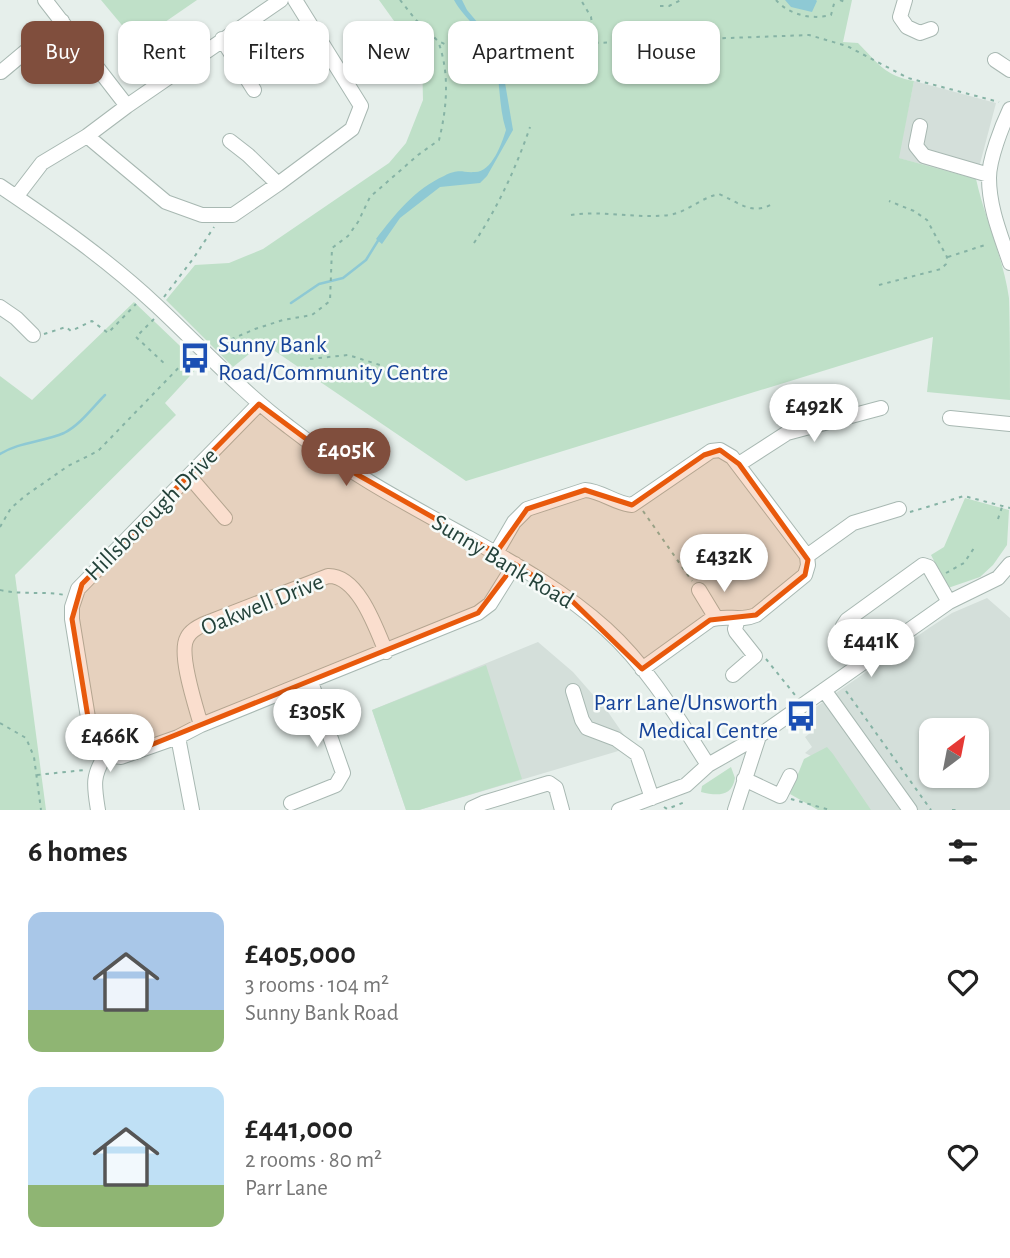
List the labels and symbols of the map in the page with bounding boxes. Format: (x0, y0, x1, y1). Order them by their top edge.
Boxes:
place label: Sunny Bank Road/Community Centre (218, 333, 448, 385)
bus stop icon: Sunny Bank Road/Community Centre (178, 341, 212, 375)
pin: £492K (765, 384, 863, 444)
pin: £405K (297, 428, 395, 488)
street label: Hillsborough Drive (81, 444, 223, 586)
street label: Sunny Bank Road (428, 510, 577, 613)
pin: £432K (675, 534, 773, 594)
street label: Oakwell Drive (198, 569, 327, 640)
pin: £441K (822, 620, 920, 679)
pin: £305K (268, 690, 366, 749)
place label: Parr Lane/Unsworth Medical Centre (594, 691, 778, 743)
bus stop icon: Parr Lane/Unsworth Medical Centre (784, 699, 818, 733)
pin: £466K (61, 714, 159, 774)
north arrow (919, 718, 989, 788)

